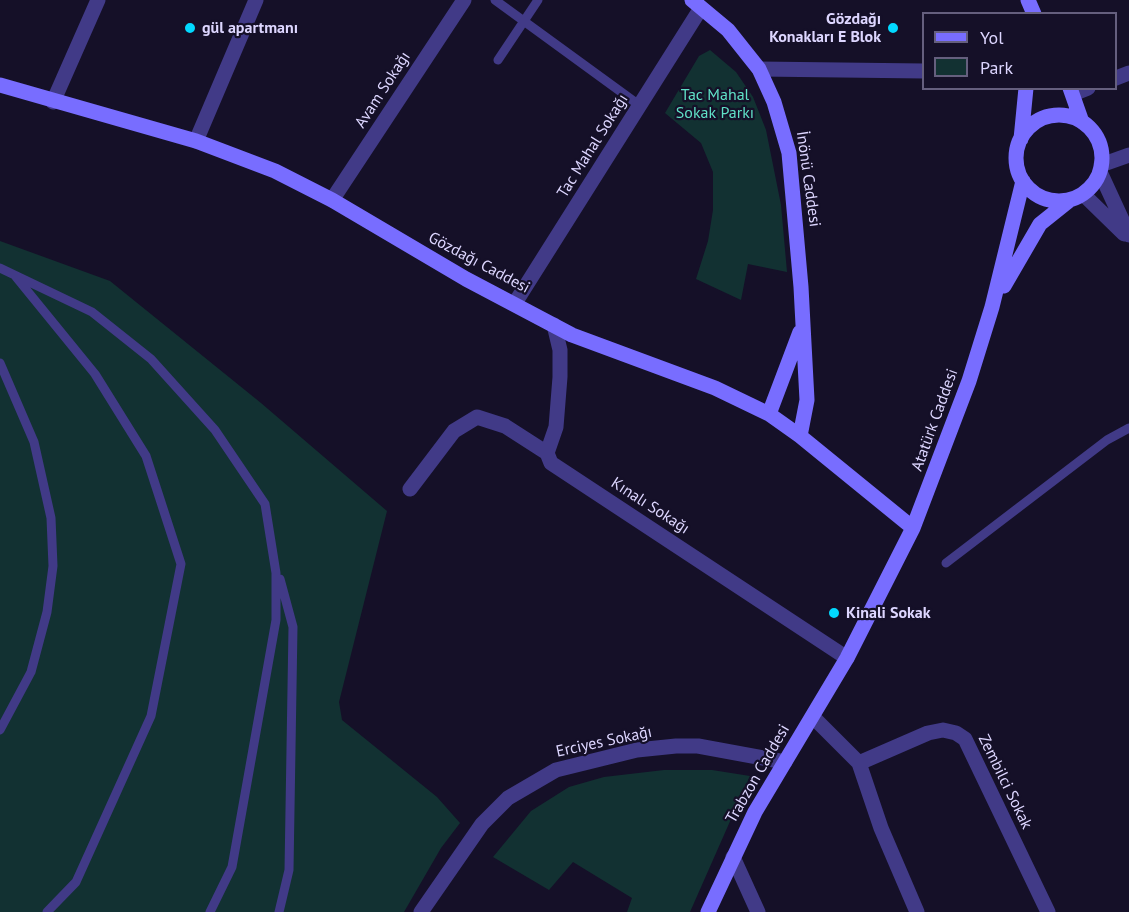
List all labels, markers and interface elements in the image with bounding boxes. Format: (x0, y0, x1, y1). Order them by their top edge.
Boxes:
place label: Gözdağı Konakları E Blok (769, 9, 881, 47)
legend (922, 12, 1117, 90)
place label: gül apartmanı (202, 18, 298, 38)
marker: gül apartmanı (183, 21, 197, 35)
marker: Gözdağı Konakları E Blok (886, 21, 900, 35)
text: Yol (980, 26, 1003, 49)
street label: Avam Sokağı (351, 48, 415, 132)
text: Park (980, 56, 1013, 79)
park label: Tac Mahal Sokak Parkı (676, 85, 754, 123)
street label: Tac Mahal Sokağı (553, 91, 633, 201)
street label: İnönü Caddesi (792, 130, 824, 228)
street label: Gözdağı Caddesi (425, 228, 533, 298)
street label: Atatürk Caddesi (908, 366, 962, 474)
street label: Kınalı Sokağı (607, 474, 693, 538)
place label: Kinali Sokak (846, 603, 931, 623)
marker: Kinali Sokak (827, 606, 841, 620)
street label: Trabzon Caddesi (722, 721, 794, 827)
street label: Erciyes Sokağı (554, 722, 654, 762)
street label: Zembilci Sokak (974, 732, 1036, 832)

